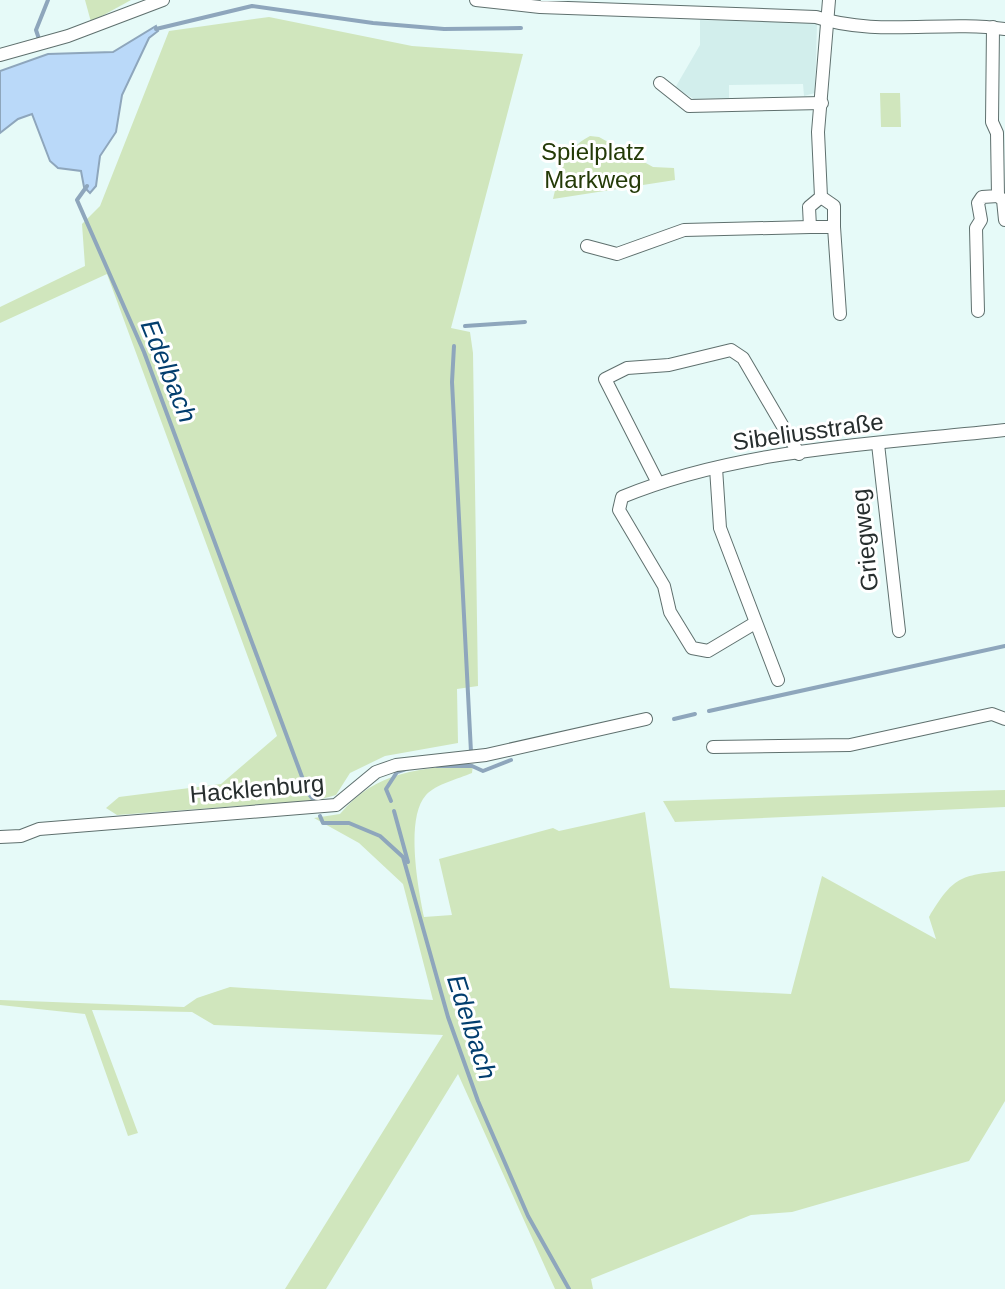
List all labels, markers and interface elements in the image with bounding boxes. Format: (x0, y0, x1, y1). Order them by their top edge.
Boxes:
park label: Spielplatz Markweg (541, 138, 645, 193)
water label: Edelbach (135, 315, 203, 427)
street label: Sibeliusstraße (731, 408, 885, 455)
street label: Griegweg (846, 488, 883, 593)
street label: Hacklenburg (189, 769, 325, 808)
water label: Edelbach (441, 971, 503, 1083)

